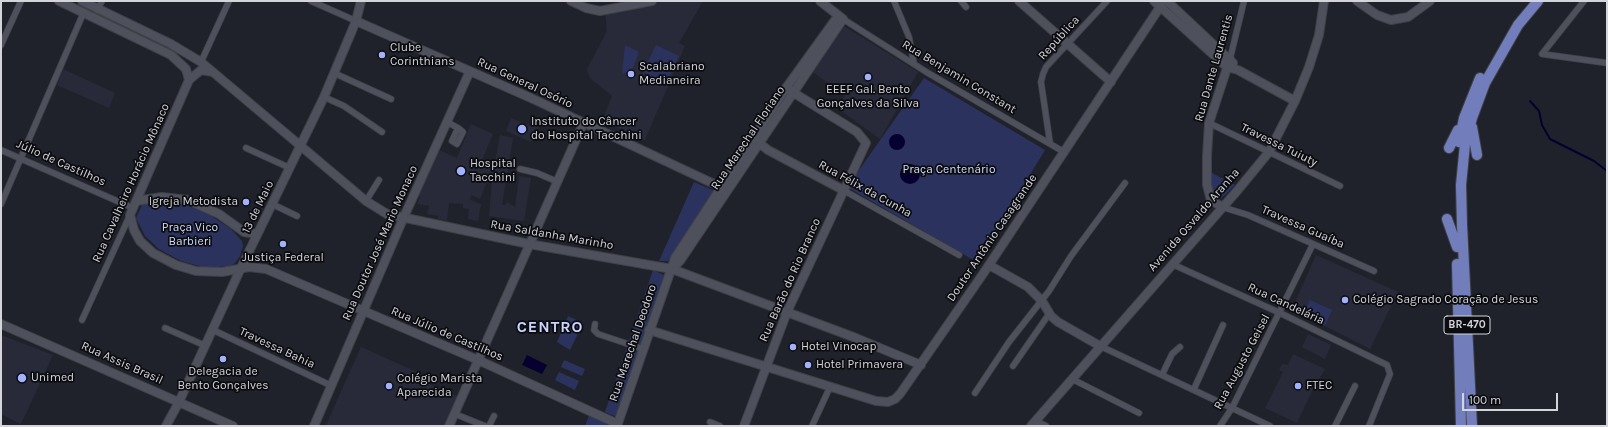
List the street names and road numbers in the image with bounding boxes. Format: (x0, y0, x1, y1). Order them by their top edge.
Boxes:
street label: República (1035, 13, 1083, 63)
street label: Rua Dante Laurentis (1192, 13, 1236, 123)
street label: Rua Benjamin Constant (899, 37, 1019, 117)
street label: Rua General Osório (475, 55, 575, 111)
street label: Rua Marechal Floriano (708, 83, 788, 193)
street label: Rua Cavalheiro Horácio Mônaco (89, 101, 173, 265)
street label: Travessa Tuiuty (1238, 120, 1320, 170)
street label: Júlio de Castilhos (14, 137, 108, 189)
street label: Rua Félix da Cunha (816, 157, 914, 221)
street label: Rua Doutor José Mario Monaco (339, 163, 421, 323)
street label: Avenida Osvaldo Aranha (1145, 166, 1243, 274)
street label: Doutor Antônio Casagrande (944, 172, 1040, 304)
street label: 13 de Maio (239, 178, 277, 236)
street label: Travessa Guaíba (1259, 202, 1347, 252)
street label: Rua Barão do Rio Branco (756, 216, 824, 344)
street label: Rua Saldanha Marinho (489, 217, 615, 253)
street label: Rua Candelária (1245, 280, 1327, 328)
street label: Rua Marechal Deodoro (606, 283, 660, 403)
street label: Rua Júlio de Castilhos (389, 304, 505, 364)
street label: Rua Augusto Geisel (1211, 312, 1273, 412)
road number: BR-470 (1444, 316, 1490, 334)
street label: Travessa Bahia (237, 324, 317, 372)
street label: Rua Assis Brasil (79, 339, 165, 387)

